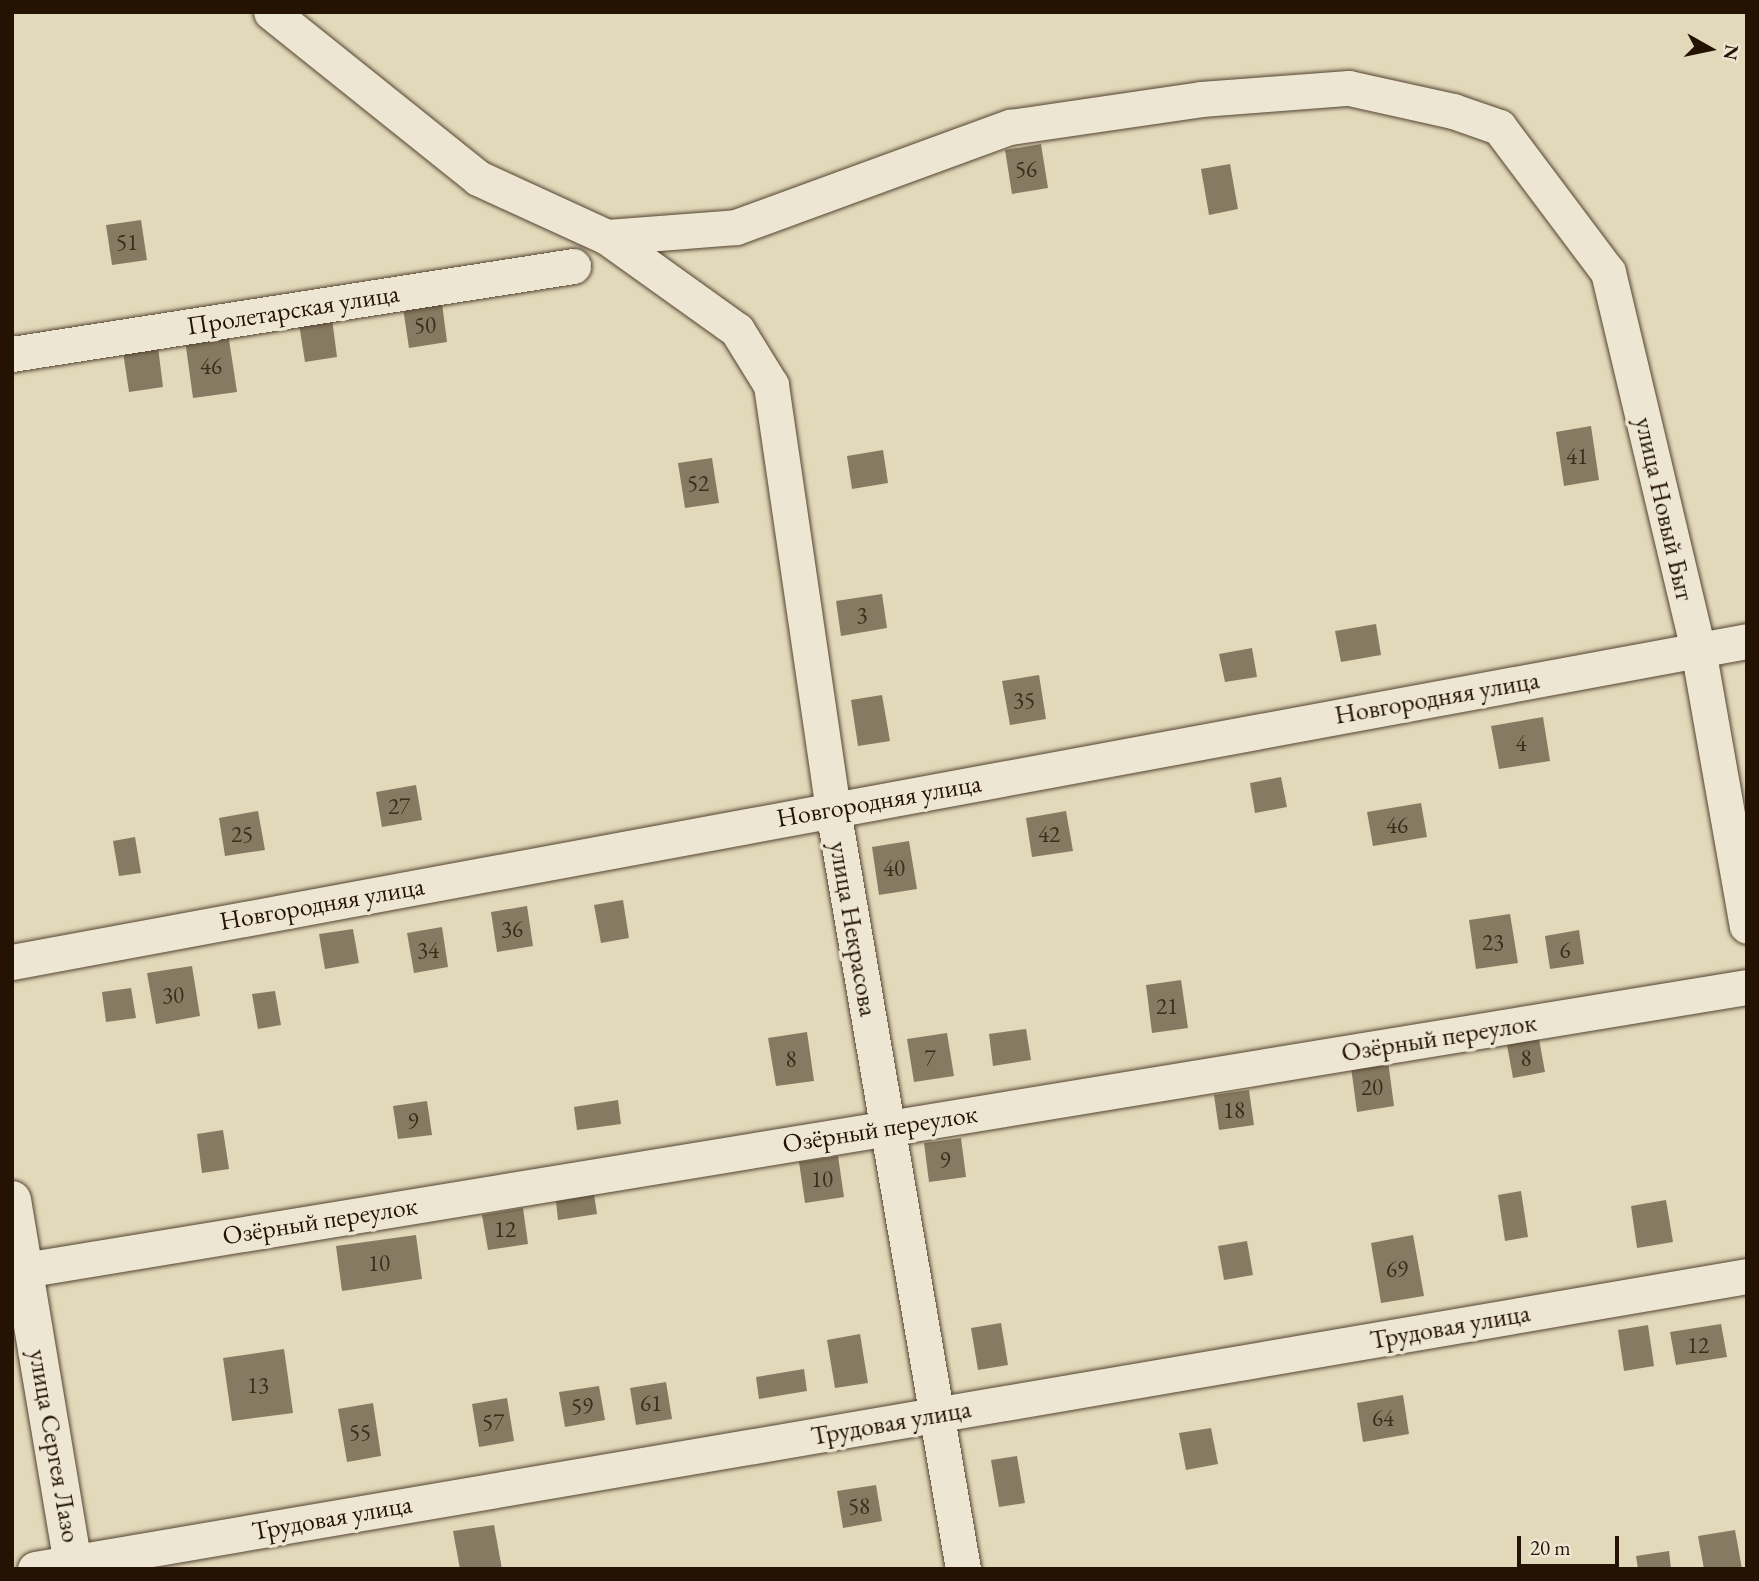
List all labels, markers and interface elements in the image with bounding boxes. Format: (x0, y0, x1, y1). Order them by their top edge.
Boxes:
north arrow (1675, 14, 1745, 84)
text: N (1718, 43, 1745, 62)
house number: 56 (1015, 155, 1037, 183)
house number: 51 (116, 228, 138, 256)
street label: Пролетарская улица (185, 278, 401, 342)
house number: 50 (414, 311, 436, 339)
house number: 46 (200, 352, 222, 380)
street label: улица Новый Быт (1628, 414, 1700, 604)
house number: 41 (1566, 442, 1588, 470)
house number: 52 (687, 469, 709, 497)
house number: 3 (856, 601, 868, 629)
street label: Новгородняя улица (1332, 665, 1542, 731)
house number: 35 (1013, 686, 1035, 714)
house number: 4 (1515, 729, 1527, 757)
street label: Новгородняя улица (774, 768, 984, 834)
house number: 27 (388, 792, 410, 820)
house number: 46 (1386, 811, 1408, 839)
house number: 25 (231, 820, 253, 848)
house number: 42 (1038, 820, 1060, 848)
street label: улица Некрасова (822, 839, 884, 1019)
house number: 40 (883, 854, 905, 882)
street label: Новгородняя улица (217, 871, 427, 937)
house number: 36 (501, 915, 523, 943)
house number: 23 (1482, 928, 1504, 956)
house number: 34 (417, 936, 439, 964)
house number: 6 (1559, 936, 1571, 964)
house number: 30 (162, 981, 184, 1009)
house number: 21 (1156, 992, 1178, 1020)
street label: Озёрный переулок (1339, 1007, 1539, 1069)
house number: 7 (924, 1044, 936, 1072)
house number: 8 (1520, 1044, 1532, 1072)
house number: 8 (785, 1045, 797, 1073)
house number: 20 (1361, 1073, 1383, 1101)
house number: 18 (1223, 1096, 1245, 1124)
street label: Озёрный переулок (780, 1098, 980, 1160)
house number: 9 (407, 1107, 419, 1135)
house number: 9 (939, 1146, 951, 1174)
house number: 10 (811, 1165, 833, 1193)
street label: Озёрный переулок (220, 1190, 420, 1252)
house number: 12 (494, 1215, 516, 1243)
house number: 10 (368, 1249, 390, 1277)
house number: 69 (1386, 1255, 1408, 1283)
street label: Трудовая улица (1368, 1298, 1532, 1356)
house number: 12 (1687, 1331, 1709, 1359)
street label: улица Сергея Лазо (22, 1347, 86, 1545)
house number: 13 (247, 1371, 269, 1399)
house number: 61 (640, 1389, 662, 1417)
house number: 59 (571, 1392, 593, 1420)
street label: Трудовая улица (809, 1394, 973, 1452)
house number: 64 (1372, 1404, 1394, 1432)
house number: 57 (482, 1408, 504, 1436)
house number: 55 (349, 1418, 371, 1446)
street label: Трудовая улица (250, 1489, 414, 1547)
house number: 58 (848, 1492, 870, 1520)
scale bar (1521, 1522, 1622, 1566)
text: 20 m (1530, 1534, 1571, 1561)

